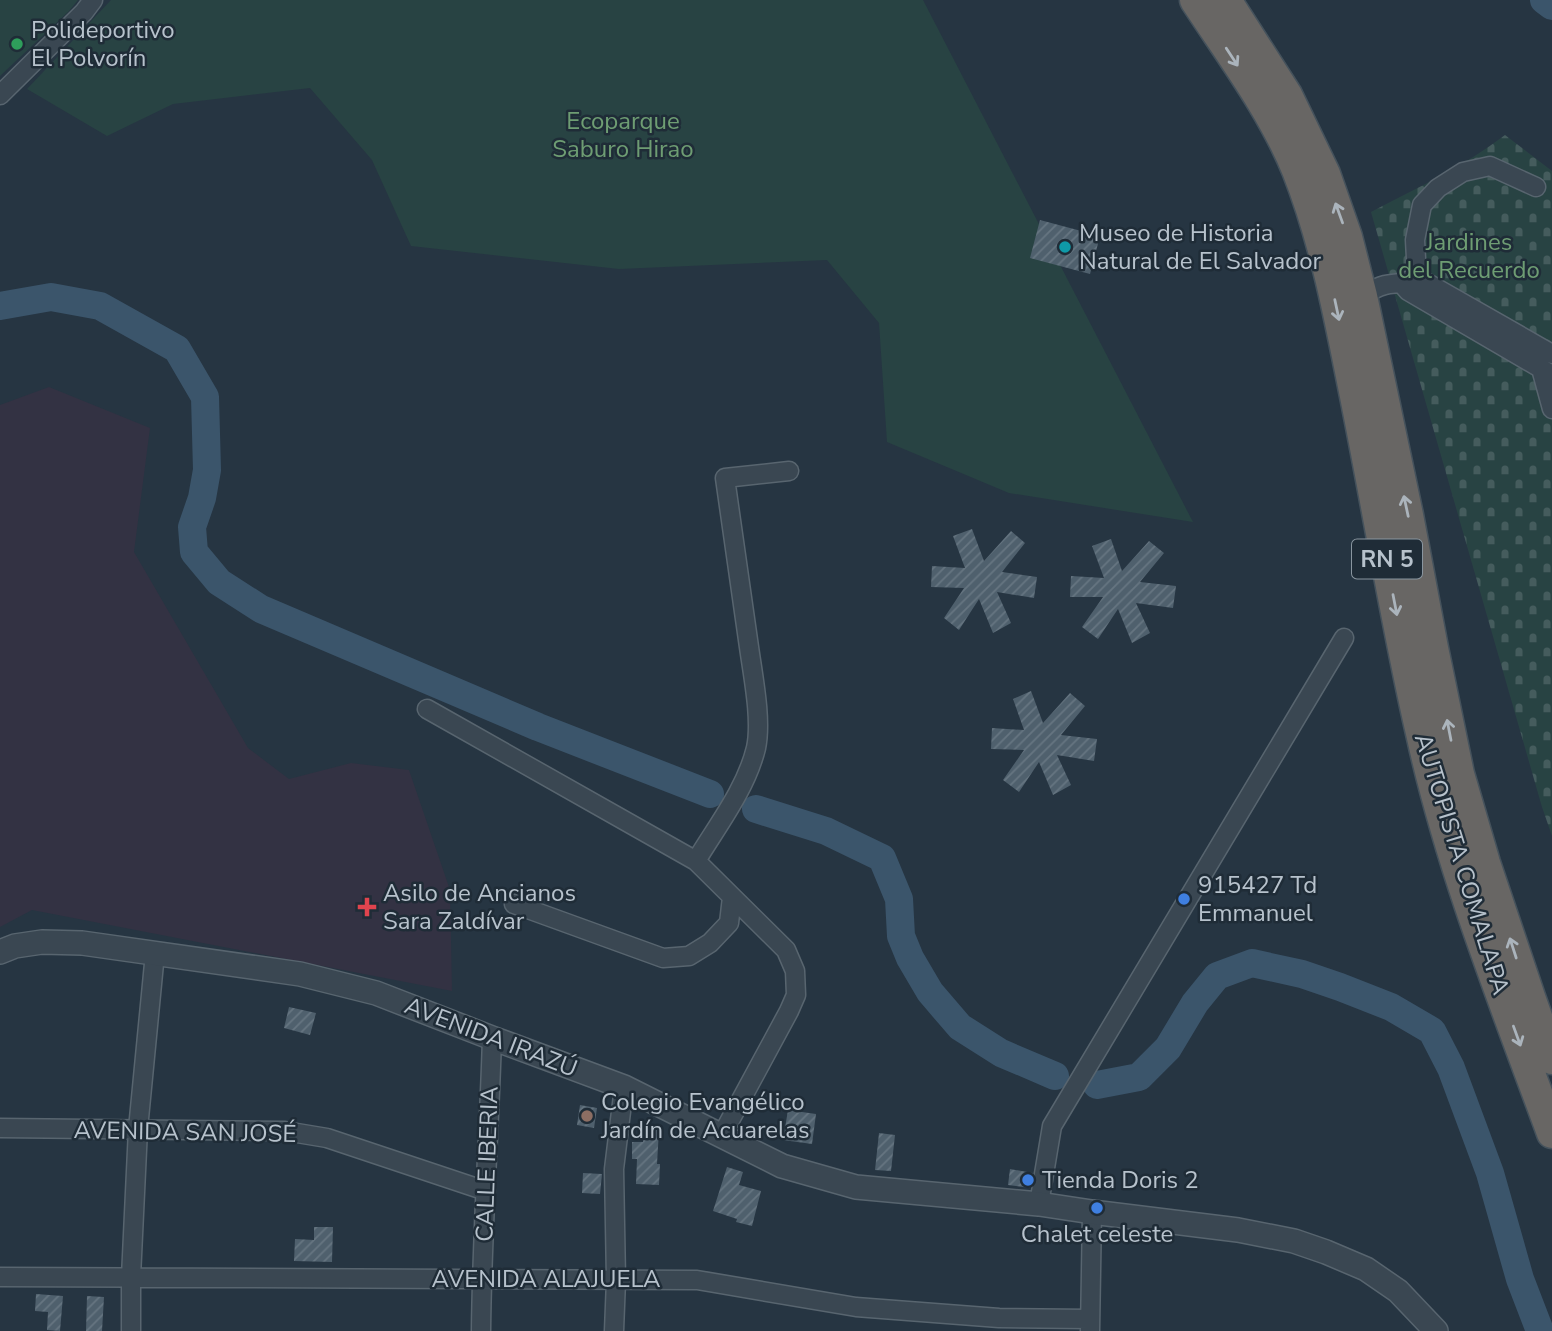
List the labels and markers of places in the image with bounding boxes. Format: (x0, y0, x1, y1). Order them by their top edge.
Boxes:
place label: Polideportivo El Polvorín (31, 14, 175, 74)
marker: Polideportivo El Polvorín (9, 36, 25, 52)
place label: Museo de Historia Natural de El Salvador (1079, 217, 1321, 277)
marker: Museo de Historia Natural de El Salvador (1057, 239, 1073, 255)
place label: 915427 Td Emmanuel (1198, 869, 1317, 929)
place label: Asilo de Ancianos Sara Zaldívar (383, 877, 576, 937)
marker: 915427 Td Emmanuel (1176, 891, 1192, 907)
marker: Asilo de Ancianos Sara Zaldívar (357, 897, 377, 917)
place label: Colegio Evangélico Jardín de Acuarelas (600, 1086, 809, 1146)
marker: Colegio Evangélico Jardín de Acuarelas (579, 1108, 595, 1124)
place label: Tienda Doris 2 (1042, 1164, 1199, 1196)
marker: Tienda Doris 2 (1020, 1172, 1036, 1188)
marker: Chalet celeste (1089, 1200, 1105, 1216)
place label: Chalet celeste (1021, 1218, 1173, 1250)

